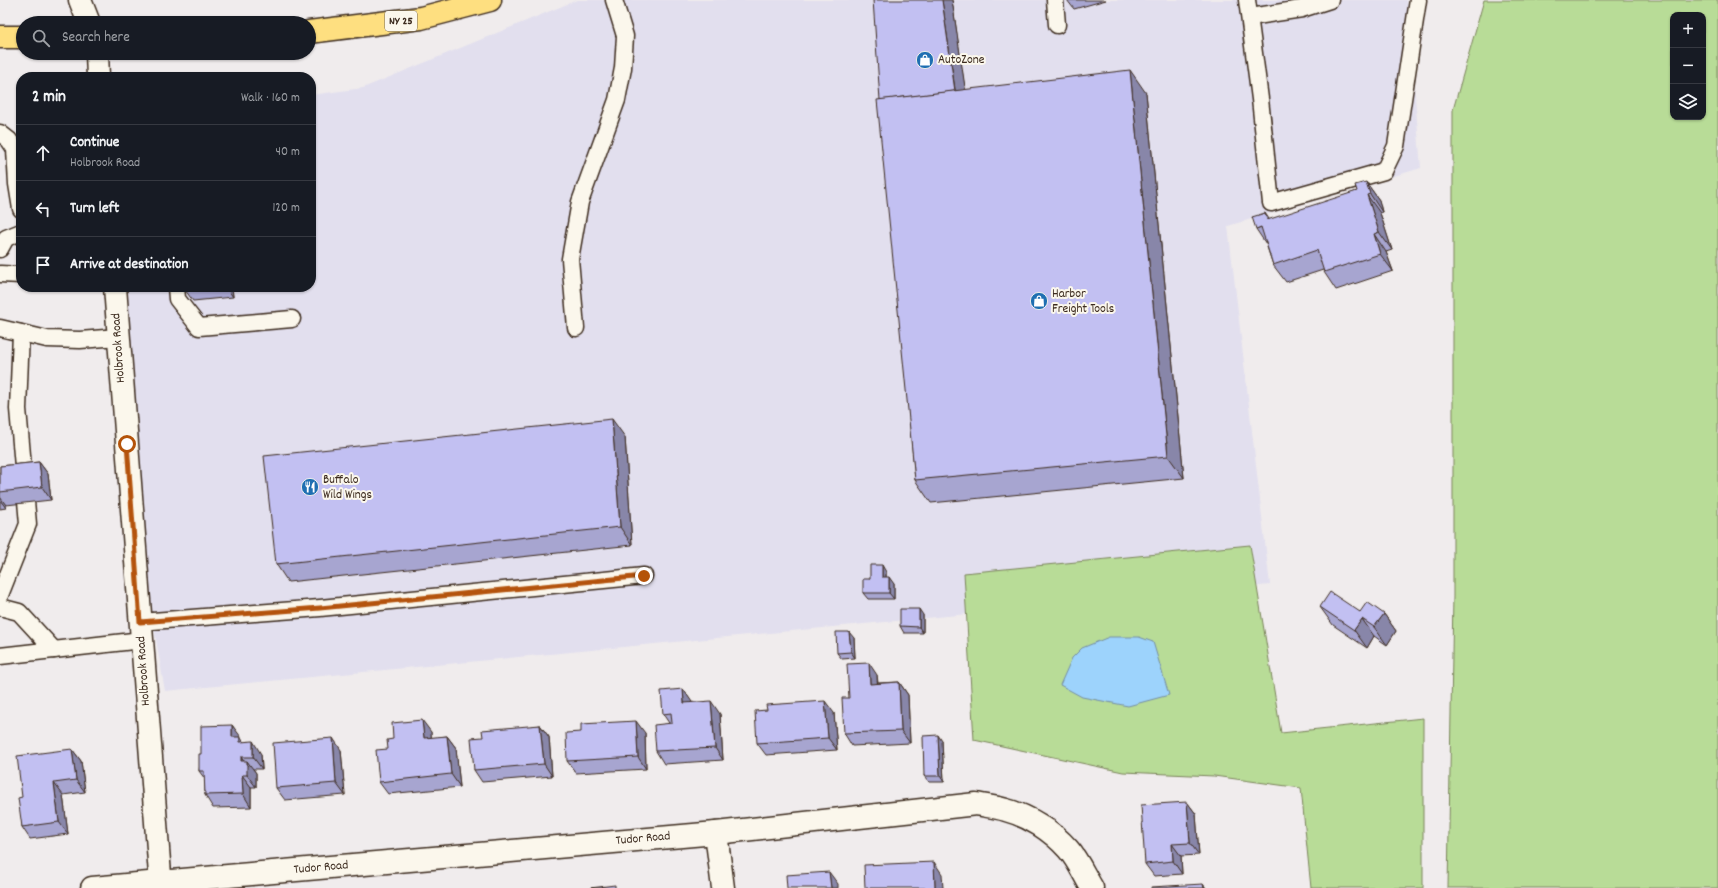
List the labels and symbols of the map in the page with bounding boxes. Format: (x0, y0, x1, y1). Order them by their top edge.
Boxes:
road number: NY 25 (385, 11, 417, 31)
shop icon: AutoZone (915, 50, 935, 70)
place label: AutoZone (938, 51, 985, 70)
place label: Harbor Freight Tools (1052, 285, 1114, 319)
shop icon: Harbor Freight Tools (1029, 291, 1049, 311)
street label: Holbrook Road (107, 312, 131, 384)
route start (118, 435, 136, 453)
place label: Buffalo Wild Wings (323, 471, 372, 505)
restaurant icon: Buffalo Wild Wings (300, 477, 320, 497)
route end (635, 567, 653, 585)
street label: Holbrook Road (132, 635, 156, 707)
street label: Tudor Road (615, 827, 671, 851)
street label: Tudor Road (293, 856, 349, 880)

